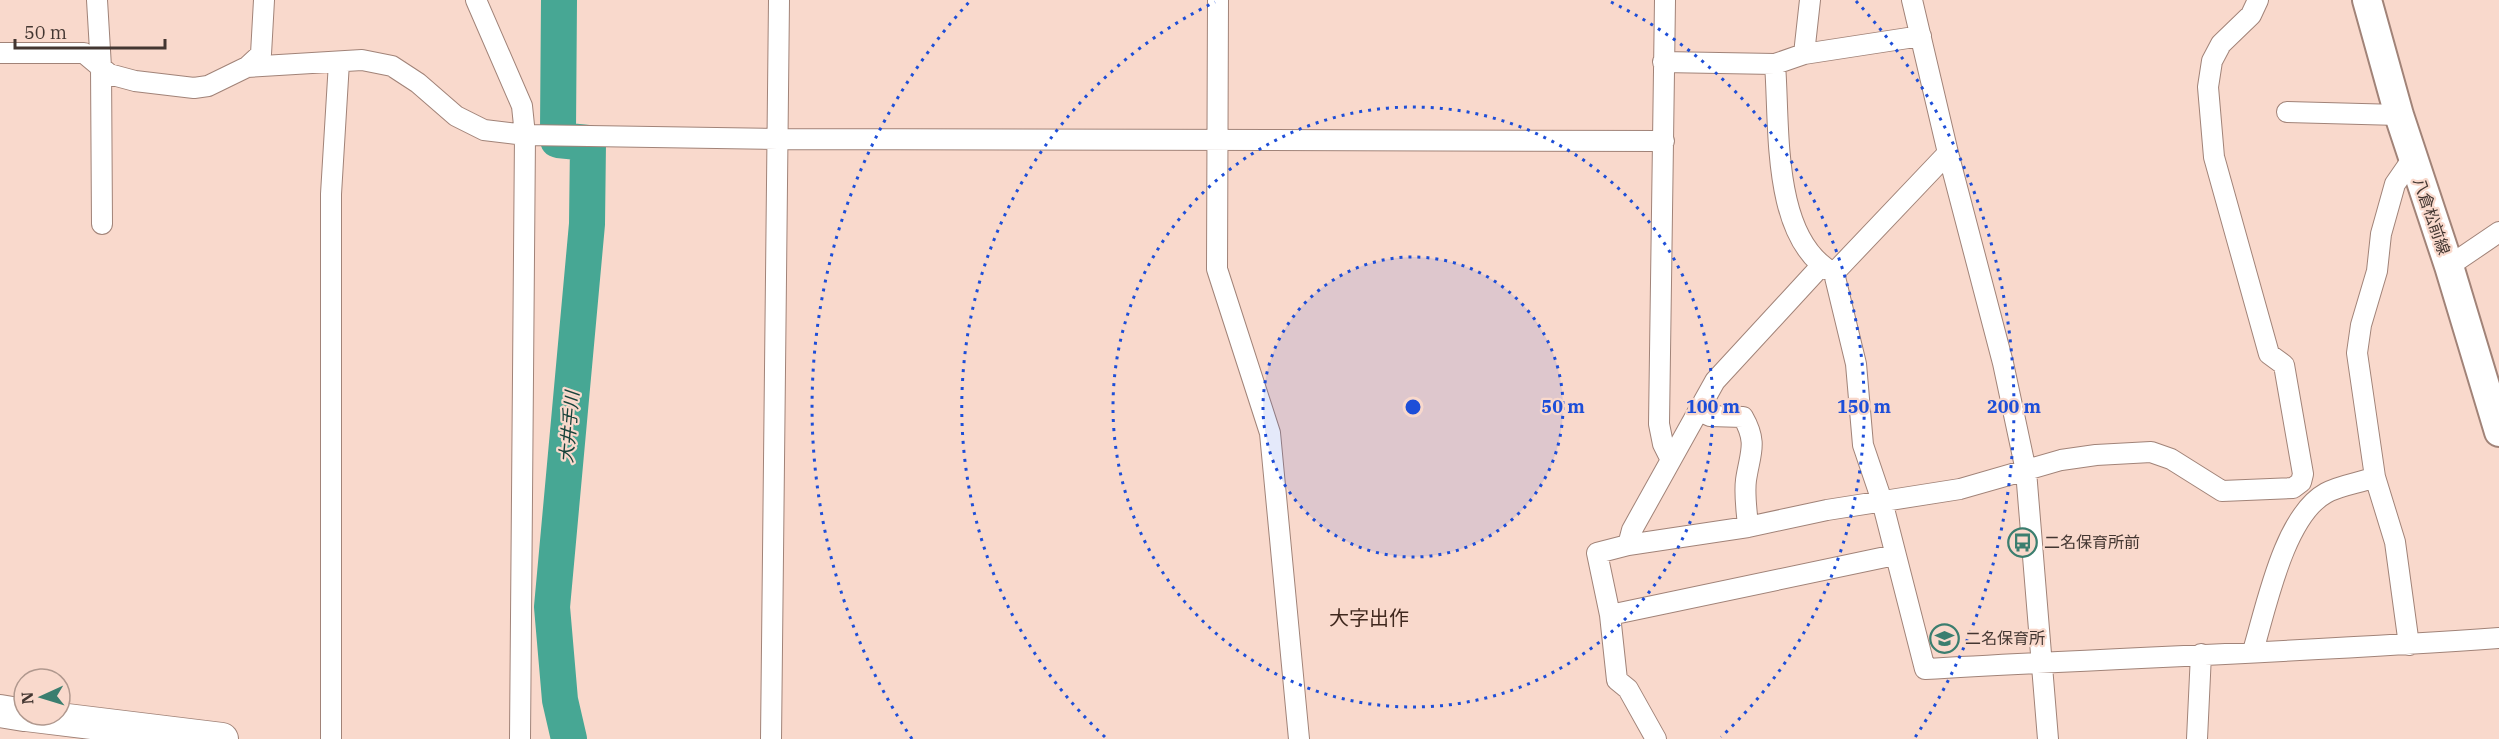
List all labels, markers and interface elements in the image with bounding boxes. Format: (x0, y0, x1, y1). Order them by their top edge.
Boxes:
scale bar (15, 12, 165, 50)
text: 50 m (24, 21, 67, 44)
street label: 八倉松前線 (2410, 175, 2454, 257)
water label: 大井手川 (554, 388, 584, 464)
text: 50 m (1541, 395, 1585, 418)
text: 100 m (1686, 395, 1741, 418)
text: 150 m (1837, 395, 1892, 418)
text: 200 m (1987, 395, 2042, 418)
centre of rings (1403, 397, 1423, 417)
bus stop icon: 二名保育所前 (2007, 526, 2039, 558)
place label: 二名保育所前 (2044, 532, 2140, 552)
district label: 大字出作 (1329, 604, 1409, 631)
school or university icon: 二名保育所 (1928, 622, 1960, 654)
place label: 二名保育所 (1965, 628, 2045, 648)
north arrow (12, 667, 72, 727)
text: N (17, 691, 37, 705)

